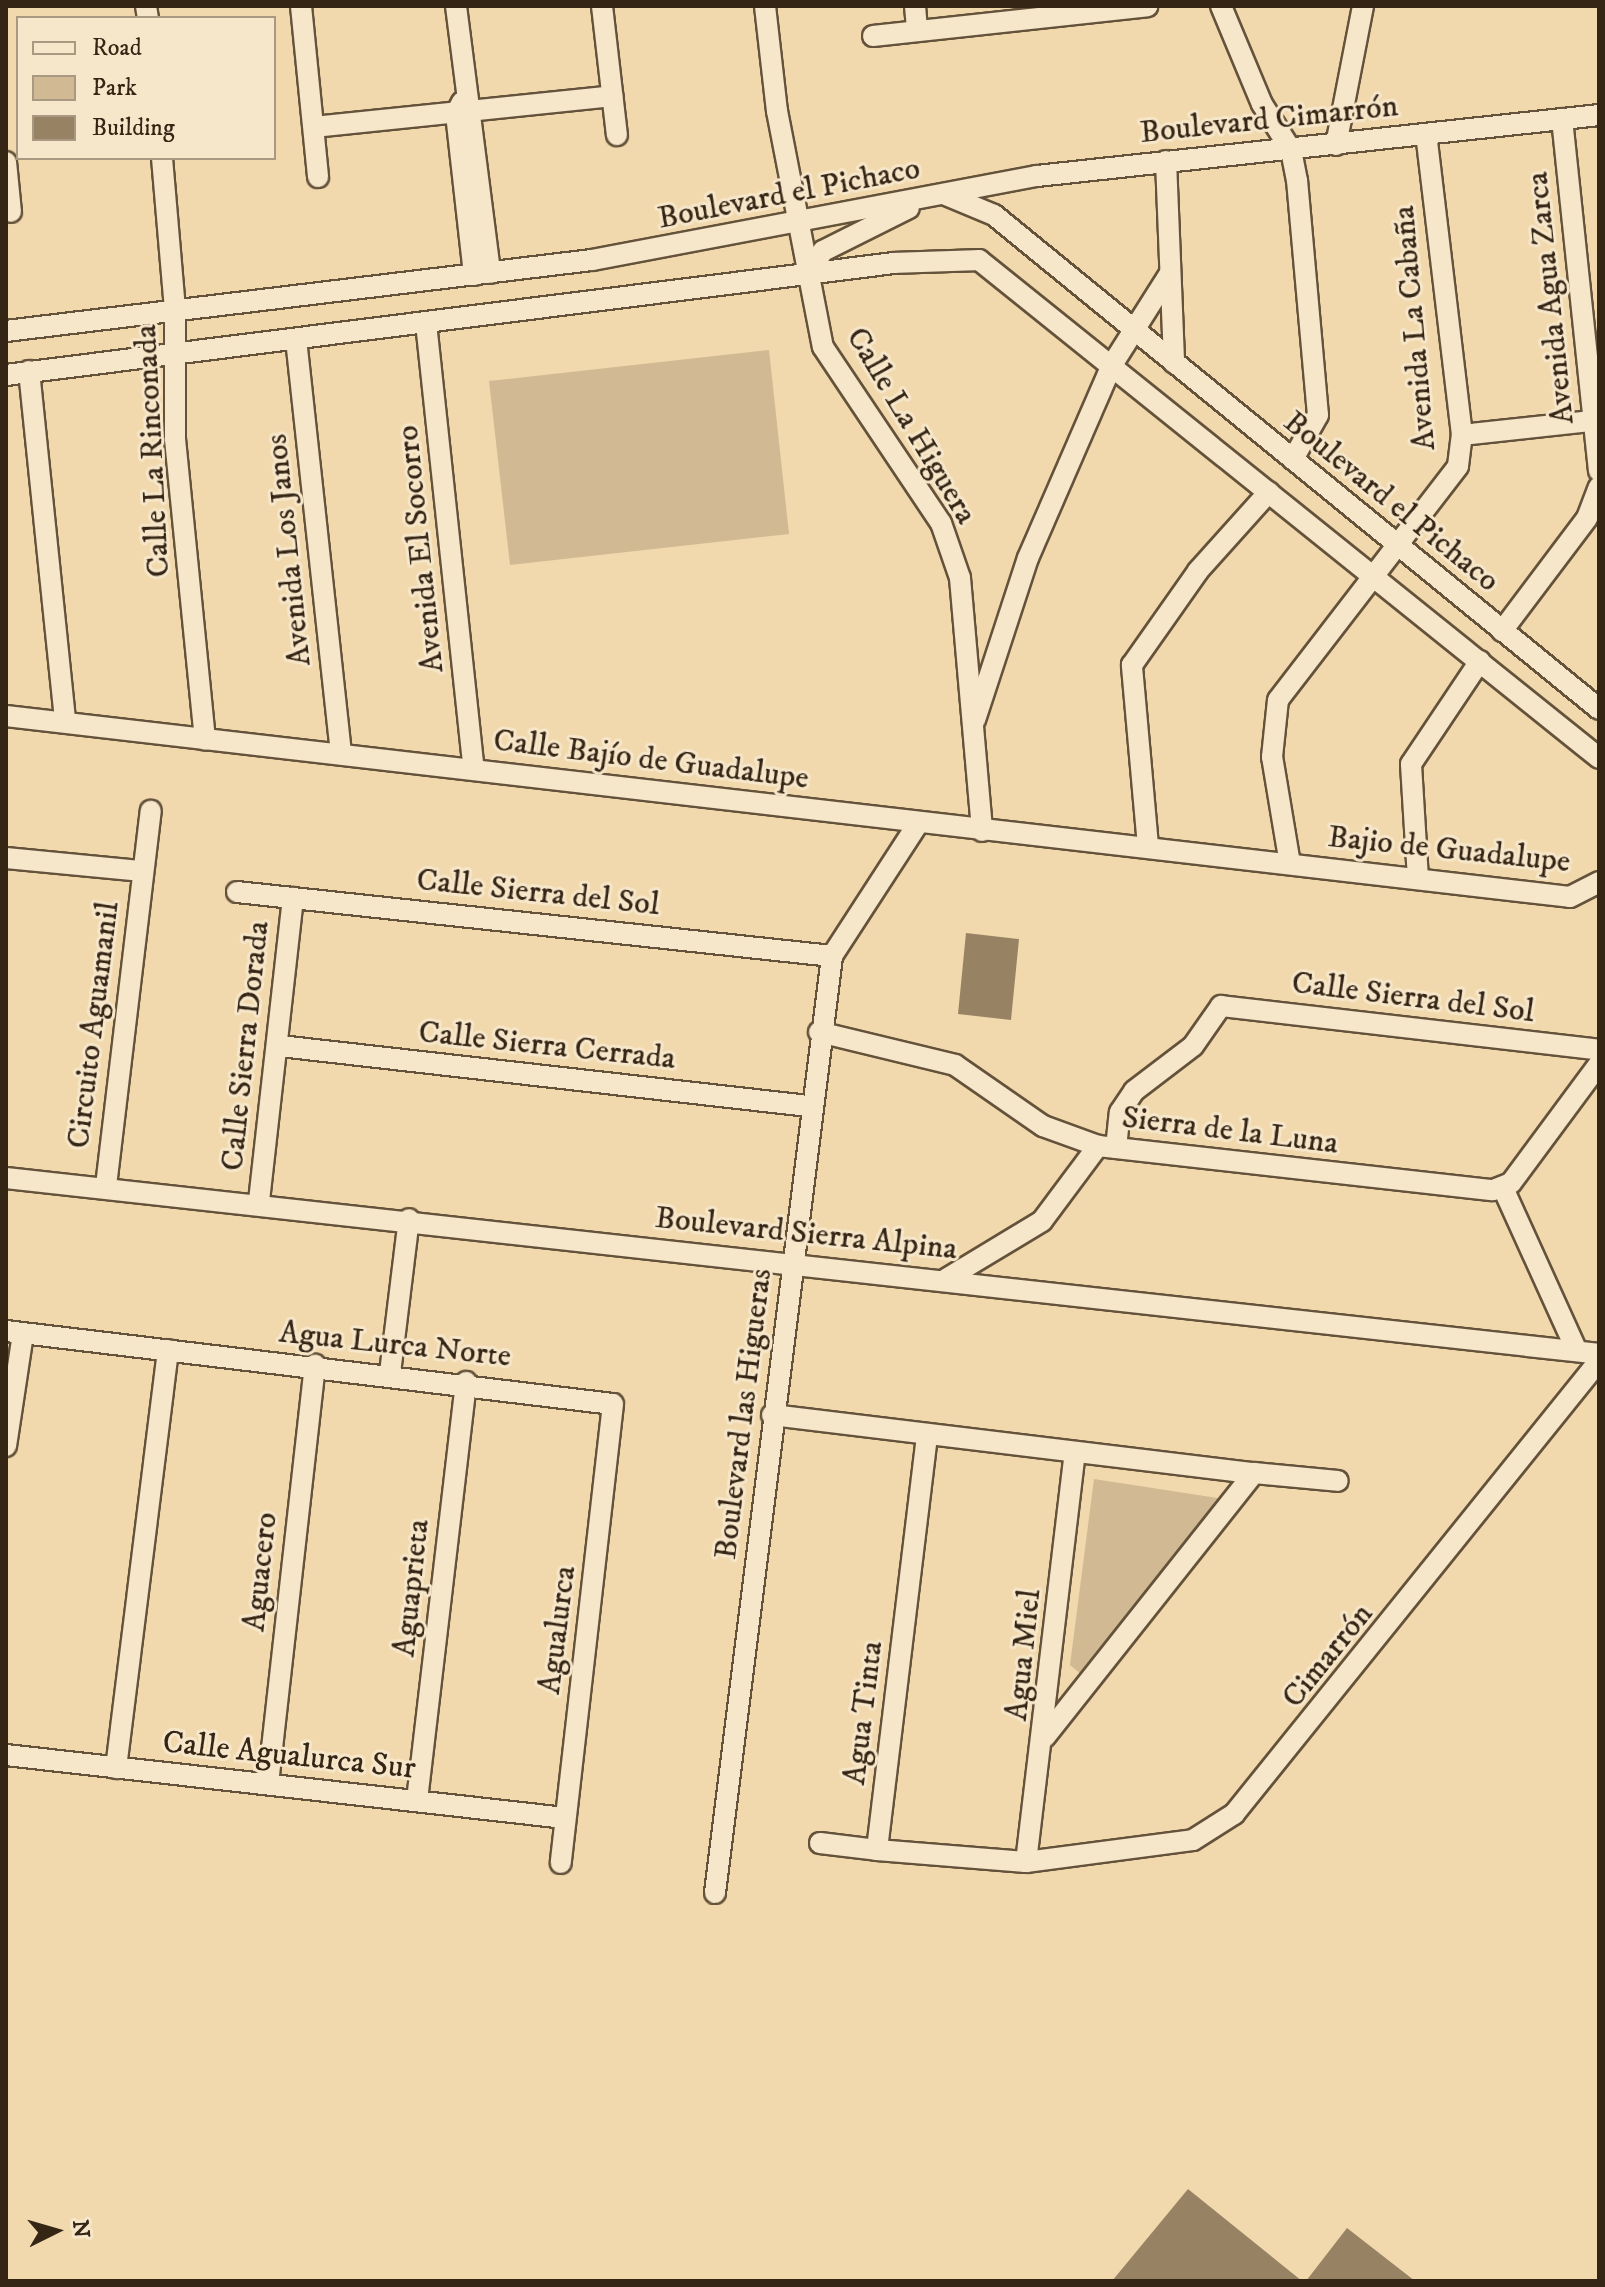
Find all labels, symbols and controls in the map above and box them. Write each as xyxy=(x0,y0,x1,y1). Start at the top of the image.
legend xyxy=(16,16,276,160)
text: Road xyxy=(92,33,142,63)
text: Park xyxy=(92,73,137,103)
street label: Boulevard Cimarrón xyxy=(1138,87,1400,153)
text: Building xyxy=(92,113,175,143)
street label: Boulevard el Pichaco xyxy=(655,150,923,238)
street label: Avenida Agua Zarca xyxy=(1519,170,1583,426)
street label: Avenida La Cabaña xyxy=(1385,204,1445,452)
street label: Calle La Higuera xyxy=(837,321,985,531)
street label: Calle La Rinconada xyxy=(127,324,179,578)
street label: Boulevard el Pichaco xyxy=(1275,403,1507,601)
street label: Avenida El Socorro xyxy=(389,423,453,675)
street label: Avenida Los Janos xyxy=(258,432,320,668)
street label: Calle Bajío de Guadalupe xyxy=(491,722,811,798)
street label: Bajio de Guadalupe xyxy=(1326,818,1572,882)
street label: Calle Sierra del Sol xyxy=(415,861,661,925)
street label: Circuito Aguamanil xyxy=(60,899,128,1151)
street label: Calle Sierra Dorada xyxy=(214,919,278,1173)
street label: Calle Sierra del Sol xyxy=(1289,964,1537,1032)
street label: Calle Sierra Cerrada xyxy=(417,1013,677,1079)
street label: Sierra de la Luna xyxy=(1120,1099,1340,1163)
street label: Boulevard Sierra Alpina xyxy=(653,1199,959,1269)
street label: Boulevard las Higueras xyxy=(707,1266,781,1562)
street label: Agua Lurca Norte xyxy=(277,1314,513,1376)
street label: Aguacero xyxy=(236,1511,286,1633)
street label: Aguaprieta xyxy=(386,1517,438,1659)
street label: Agualurca xyxy=(531,1564,585,1696)
street label: Agua Miel xyxy=(998,1587,1050,1723)
street label: Cimarrón xyxy=(1274,1596,1382,1716)
street label: Agua Tinta xyxy=(836,1639,892,1787)
street label: Calle Agualurca Sur xyxy=(161,1724,417,1788)
north arrow xyxy=(16,2191,96,2271)
text: N xyxy=(66,2219,95,2239)

